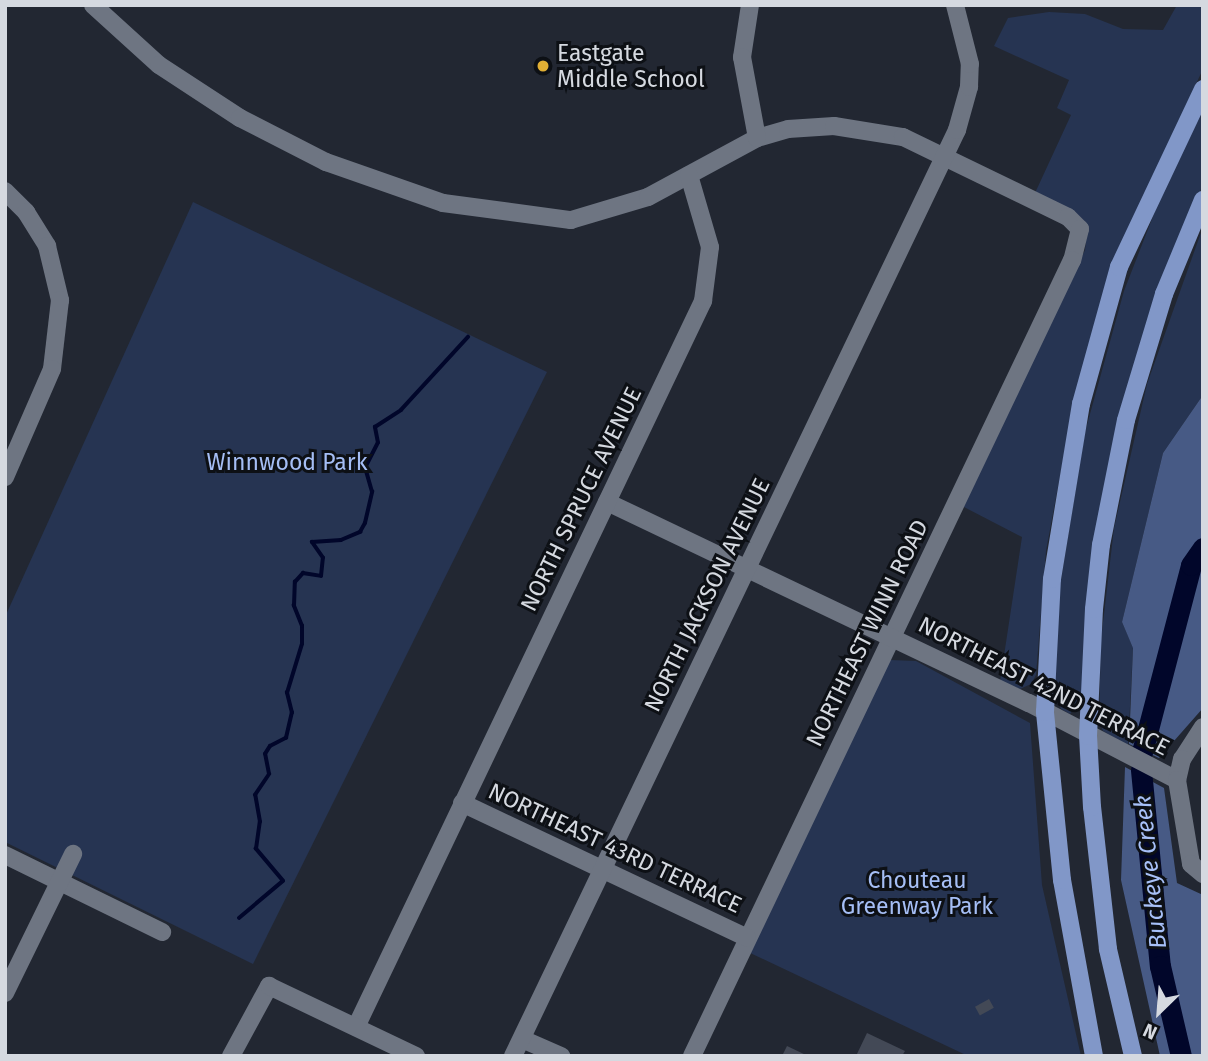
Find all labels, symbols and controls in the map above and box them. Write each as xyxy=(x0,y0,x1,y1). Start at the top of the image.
place label: Eastgate Middle School xyxy=(557,39,705,93)
marker: Eastgate Middle School xyxy=(535,58,551,74)
street label: NORTH SPRUCE AVENUE xyxy=(515,382,647,616)
park label: Winnwood Park xyxy=(207,448,367,476)
street label: NORTH JACKSON AVENUE xyxy=(638,474,776,716)
street label: NORTHEAST WINN ROAD xyxy=(800,515,934,751)
street label: NORTHEAST 42ND TERRACE xyxy=(914,611,1174,761)
street label: NORTHEAST 43RD TERRACE xyxy=(484,777,746,919)
water label: Buckeye Creek xyxy=(1129,794,1173,950)
park label: Chouteau Greenway Park xyxy=(841,866,993,920)
north arrow xyxy=(1124,977,1194,1047)
text: N xyxy=(1139,1018,1160,1045)

